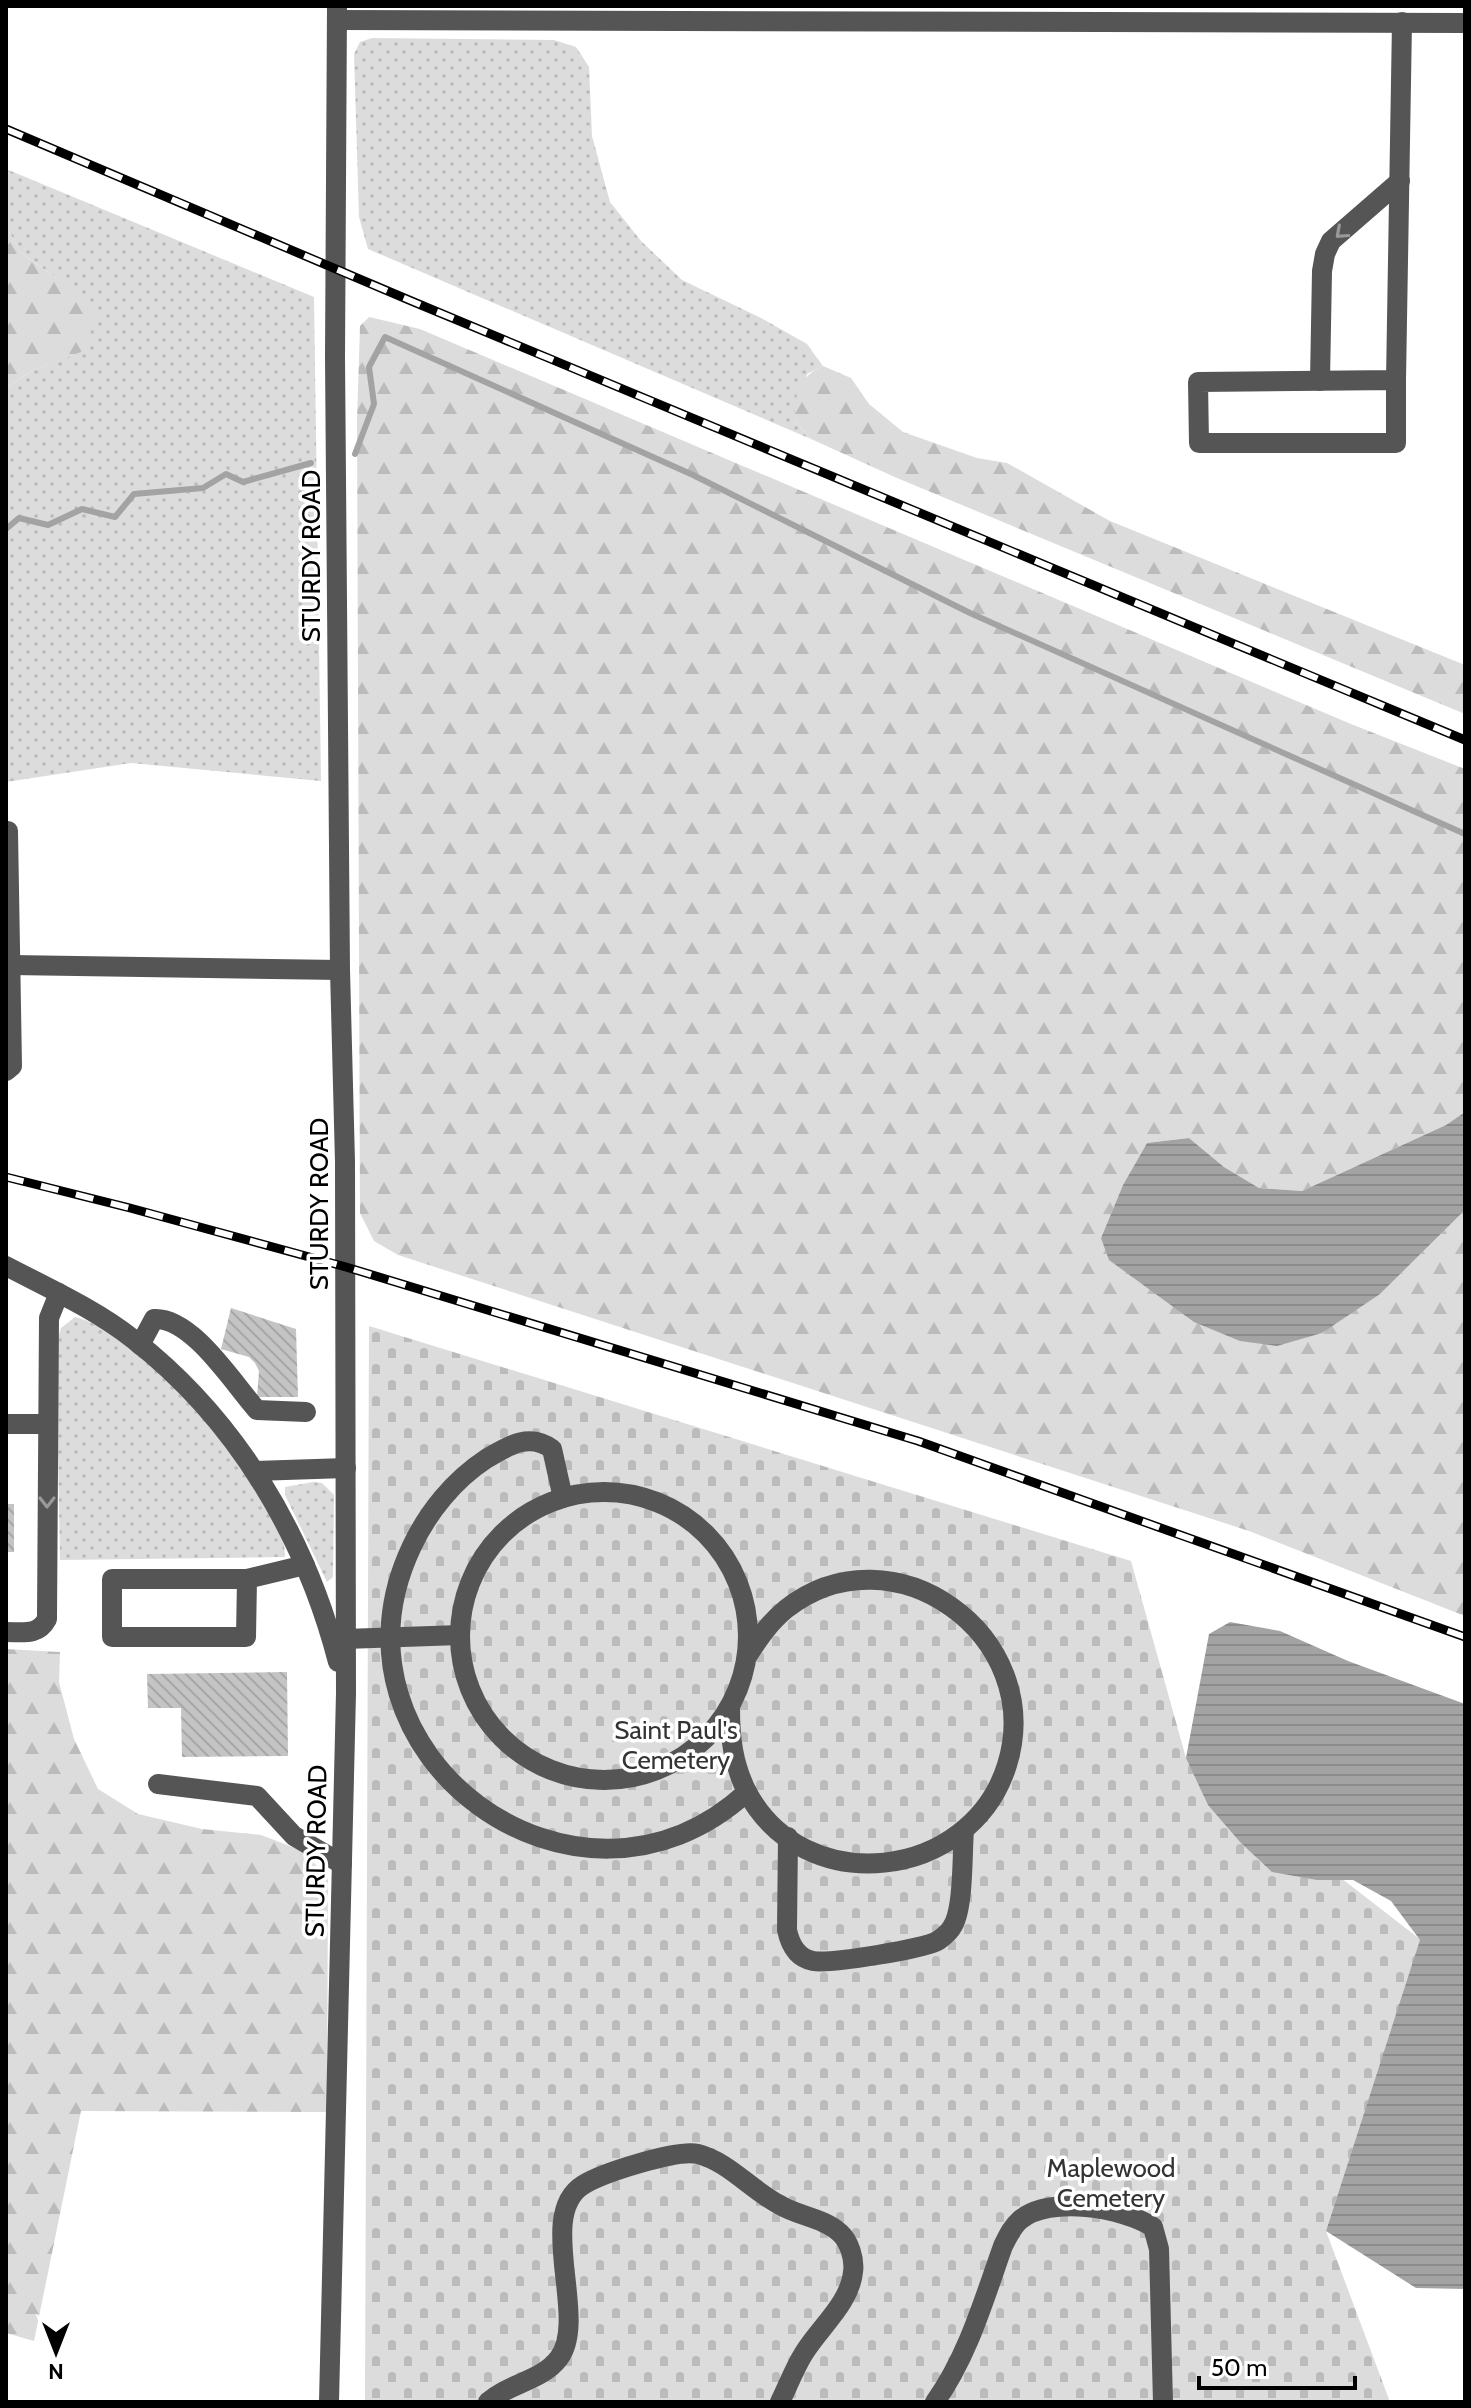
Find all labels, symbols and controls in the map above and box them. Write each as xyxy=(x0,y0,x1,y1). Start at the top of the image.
one-way arrow xyxy=(1336,224,1350,238)
street label: STURDY ROAD xyxy=(295,470,327,642)
street label: STURDY ROAD xyxy=(303,1118,335,1290)
one-way arrow xyxy=(38,1496,56,1509)
park label: Saint Paul's Cemetery xyxy=(614,1714,738,1776)
street label: STURDY ROAD xyxy=(298,1764,334,1938)
park label: Maplewood Cemetery xyxy=(1047,2152,1176,2214)
north arrow xyxy=(16,2312,96,2392)
scale bar xyxy=(1199,2340,1355,2390)
text: 50 m xyxy=(1211,2353,1267,2382)
text: N xyxy=(48,2358,64,2385)

